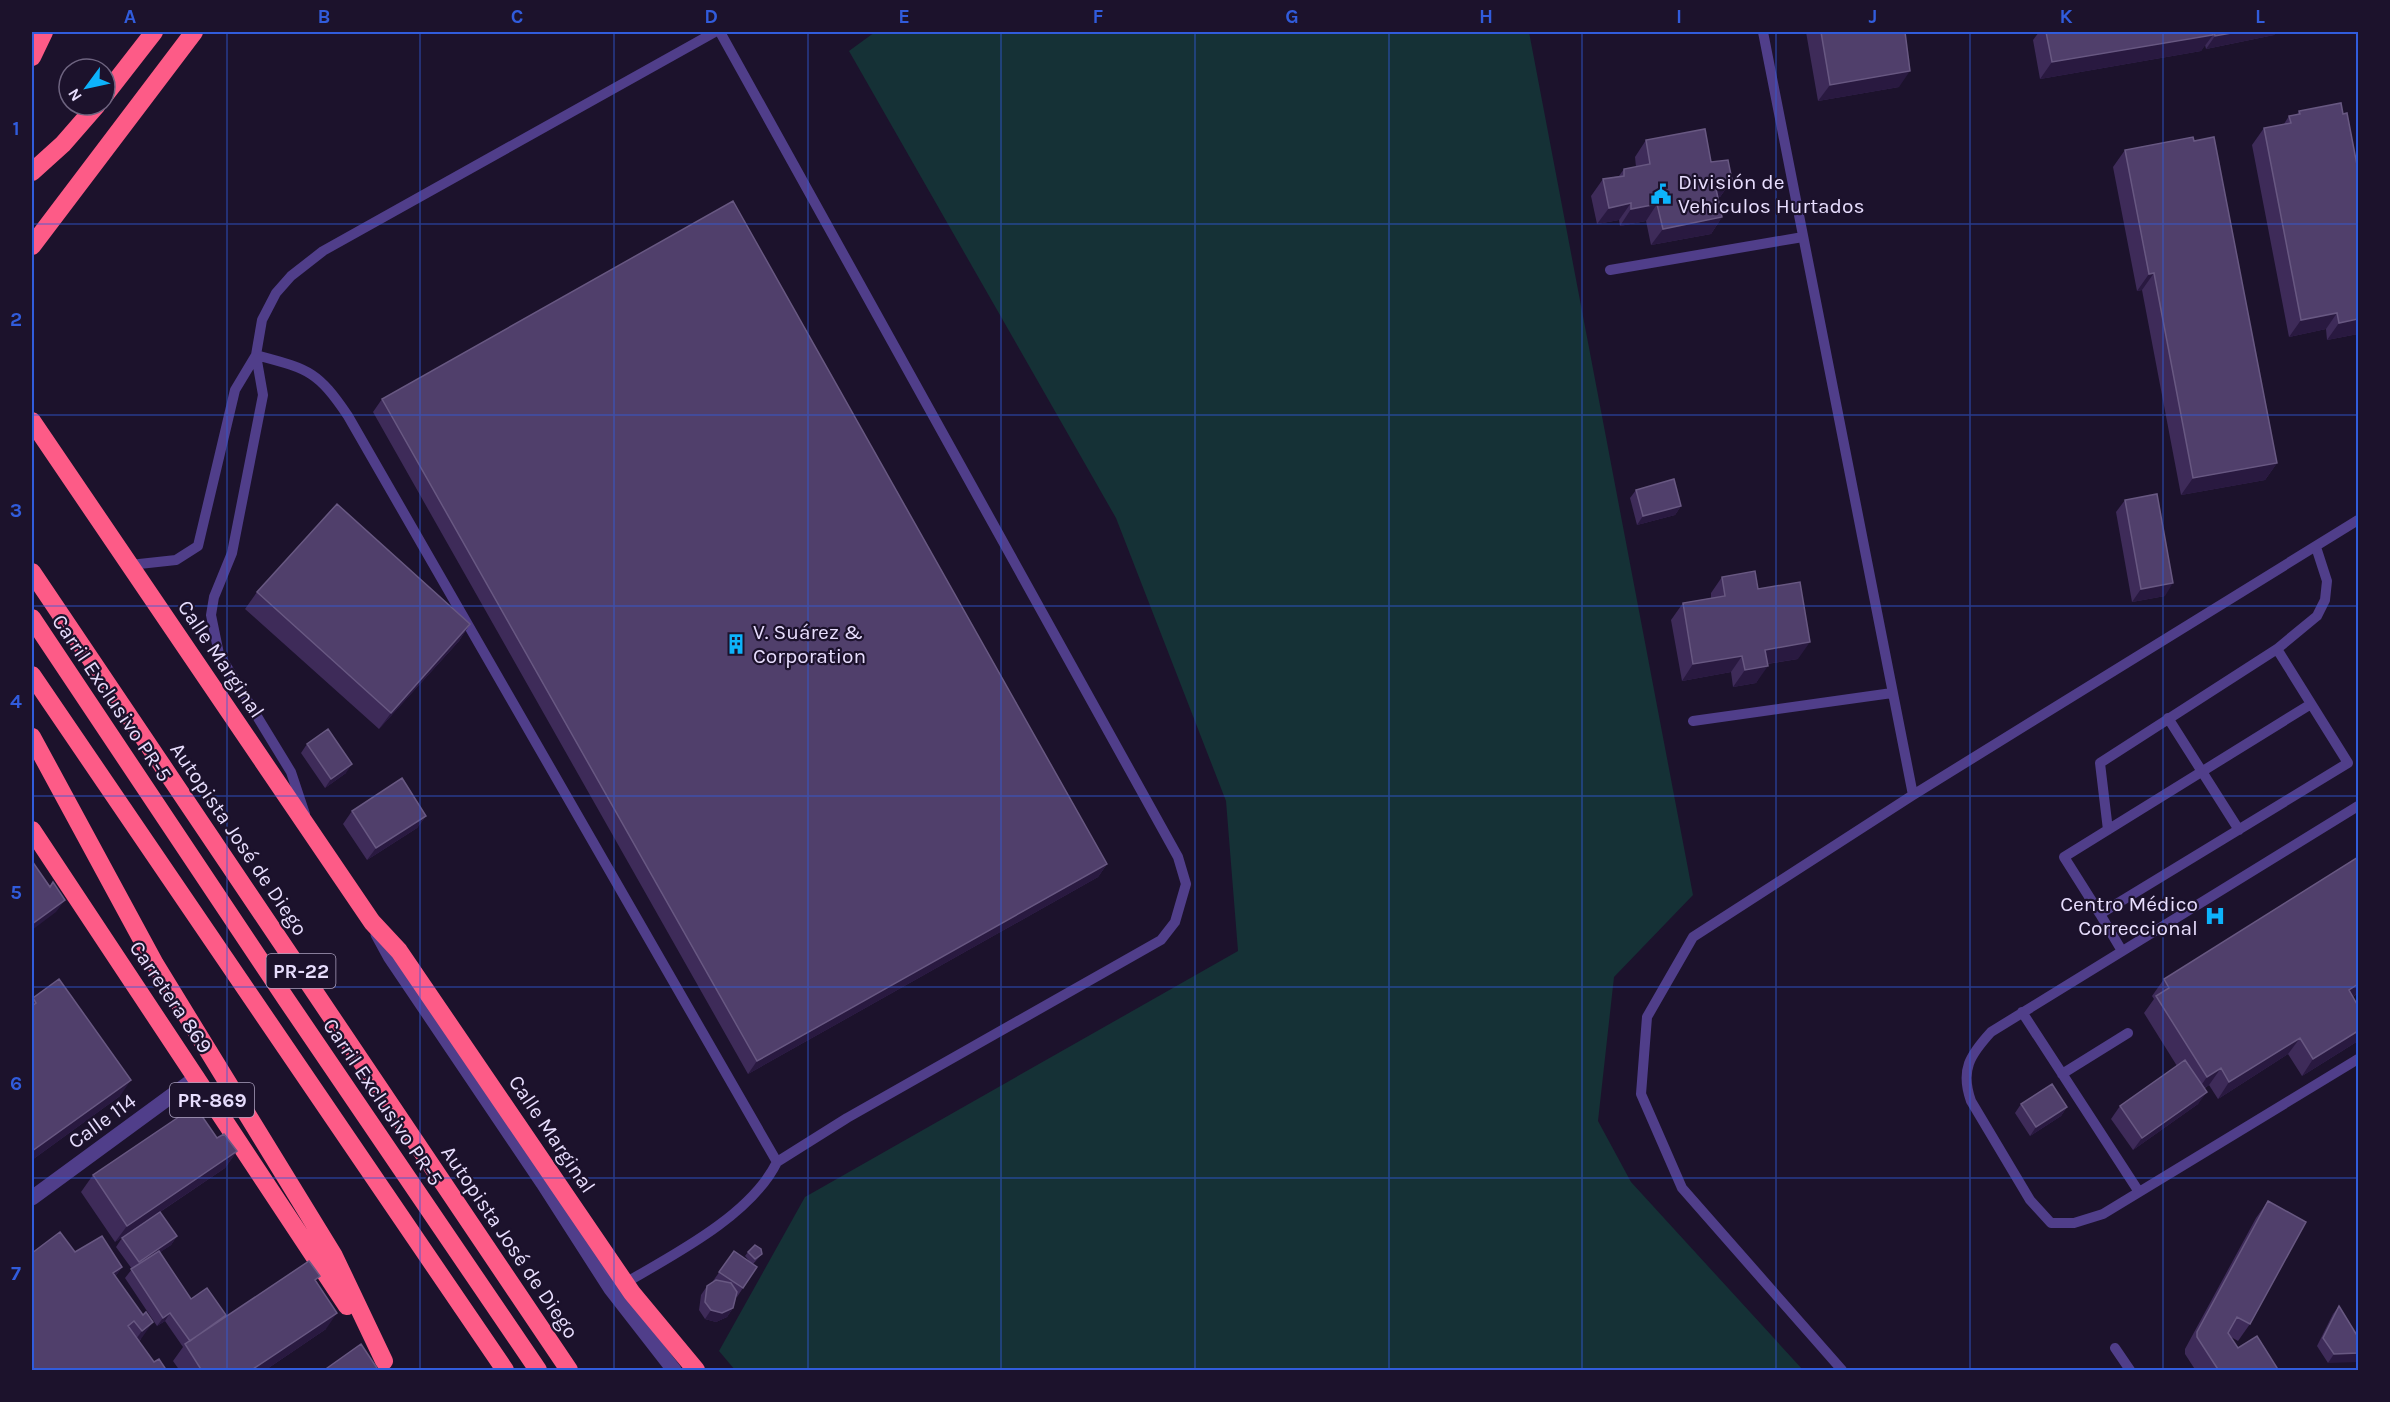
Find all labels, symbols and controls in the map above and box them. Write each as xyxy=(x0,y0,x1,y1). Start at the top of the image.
text: A xyxy=(124,5,137,28)
text: B xyxy=(318,5,330,28)
text: C xyxy=(511,5,523,28)
text: D xyxy=(704,5,718,28)
text: E xyxy=(898,5,910,28)
text: F xyxy=(1093,5,1104,28)
text: G xyxy=(1285,5,1299,28)
text: H xyxy=(1479,5,1493,28)
text: I xyxy=(1676,5,1682,28)
text: J xyxy=(1869,5,1877,28)
text: K xyxy=(2059,5,2073,28)
text: L xyxy=(2255,5,2265,28)
north arrow xyxy=(57,57,117,117)
text: N xyxy=(64,85,86,105)
text: 1 xyxy=(12,117,20,140)
place label: División de Vehiculos Hurtados xyxy=(1678,170,1865,218)
public building icon: División de Vehiculos Hurtados xyxy=(1649,182,1673,206)
text: 2 xyxy=(10,308,22,331)
text: 3 xyxy=(10,499,22,522)
street label: Calle Marginal xyxy=(173,596,269,722)
street label: Carril Exclusivo PR-5 xyxy=(47,610,177,786)
place label: V. Suárez & Corporation xyxy=(753,620,866,668)
building icon: V. Suárez & Corporation xyxy=(724,632,748,656)
text: 4 xyxy=(10,690,22,713)
street label: Autopista José de Diego xyxy=(165,738,313,940)
text: 5 xyxy=(10,881,22,904)
place label: Centro Médico Correccional xyxy=(2060,892,2198,940)
hospital icon: Centro Médico Correccional xyxy=(2203,904,2227,928)
street label: Carretera 869 xyxy=(125,936,217,1058)
road number: PR-22 xyxy=(266,954,336,988)
street label: Carril Exclusivo PR-5 xyxy=(318,1014,448,1190)
street label: Calle Marginal xyxy=(504,1071,600,1197)
text: 6 xyxy=(10,1072,22,1095)
road number: PR-869 xyxy=(170,1083,254,1117)
street label: Calle 114 xyxy=(64,1088,141,1154)
street label: Autopista José de Diego xyxy=(436,1141,584,1343)
text: 7 xyxy=(11,1262,21,1285)

